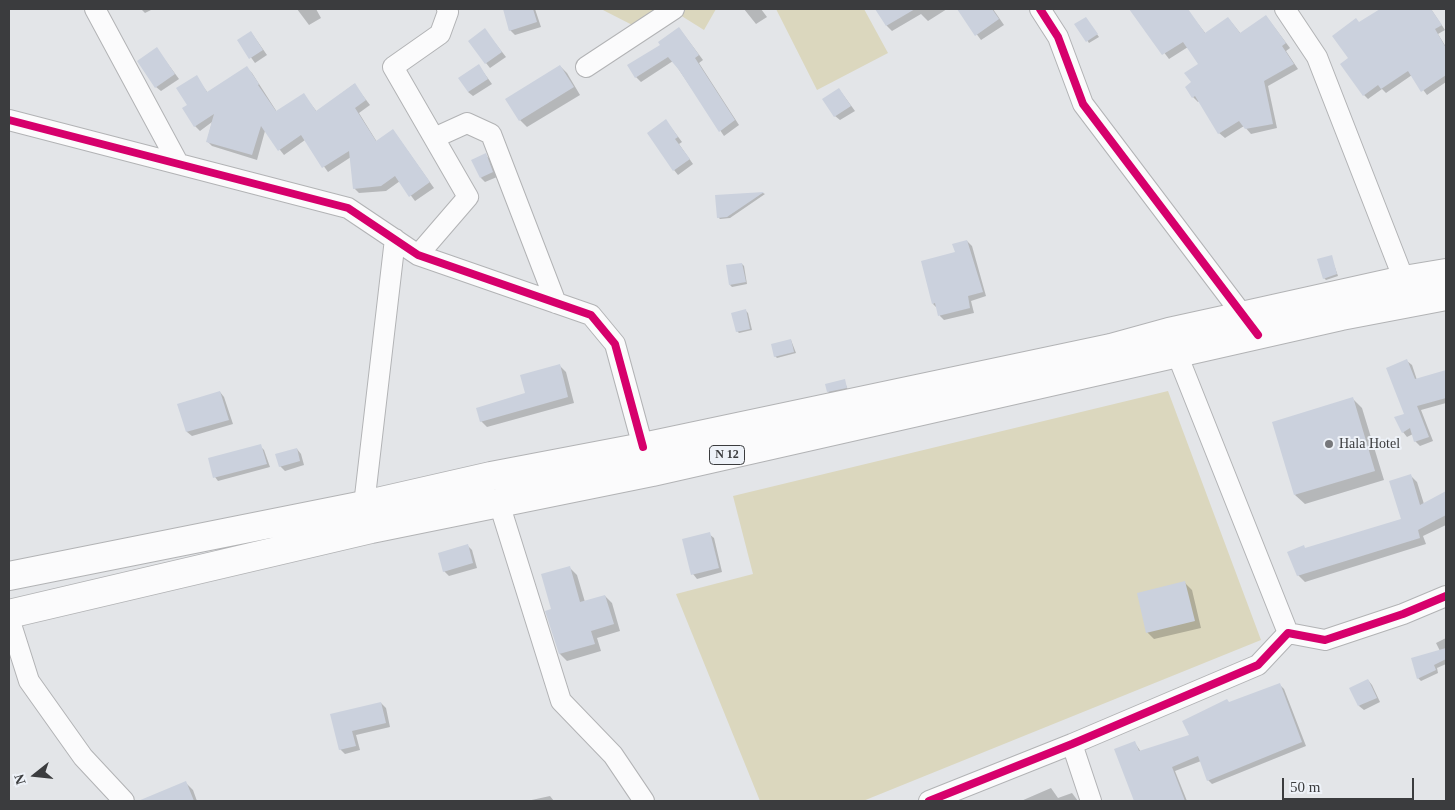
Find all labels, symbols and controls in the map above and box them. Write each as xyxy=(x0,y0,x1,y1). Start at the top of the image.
place label: Hala Hotel xyxy=(1339,436,1400,452)
marker: Hala Hotel xyxy=(1323,438,1335,450)
road number: N 12 xyxy=(710,446,744,464)
north arrow xyxy=(10,750,60,800)
scale bar xyxy=(1285,768,1418,800)
text: N xyxy=(11,772,29,786)
text: 50 m xyxy=(1290,779,1320,795)

